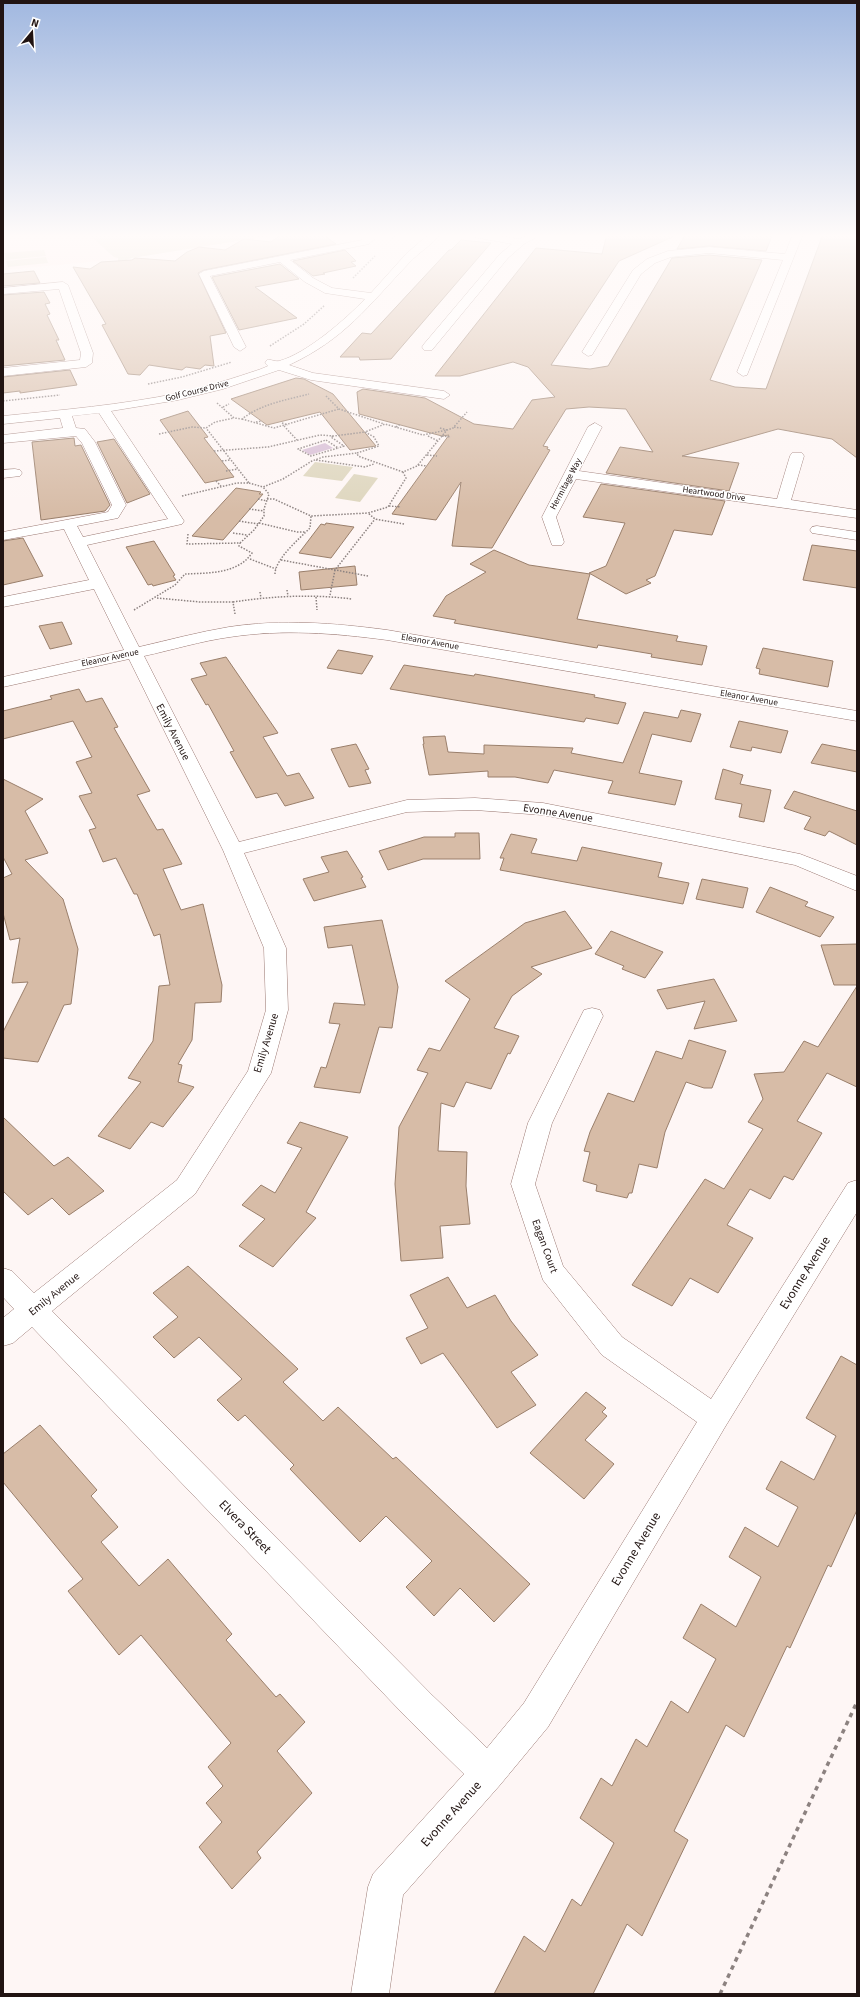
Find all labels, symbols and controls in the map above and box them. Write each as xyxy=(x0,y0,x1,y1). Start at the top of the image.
north arrow xyxy=(12,12,52,52)
text: N xyxy=(29,15,41,31)
street label: Golf Course Drive xyxy=(164,377,230,405)
street label: Hermitage Way xyxy=(547,455,585,512)
street label: Heartwood Drive xyxy=(682,483,747,505)
street label: Eleanor Avenue xyxy=(400,631,460,654)
street label: Eleanor Avenue xyxy=(80,645,140,670)
street label: Eleanor Avenue xyxy=(719,687,779,710)
street label: Emily Avenue xyxy=(152,701,194,763)
street label: Evonne Avenue xyxy=(522,800,594,826)
street label: Emily Avenue xyxy=(250,1011,282,1075)
street label: Eagan Court xyxy=(528,1217,562,1275)
street label: Evonne Avenue xyxy=(775,1233,835,1313)
street label: Emily Avenue xyxy=(25,1268,83,1319)
street label: Elvera Street xyxy=(215,1496,276,1558)
street label: Evonne Avenue xyxy=(607,1509,665,1589)
street label: Evonne Avenue xyxy=(416,1777,486,1851)

